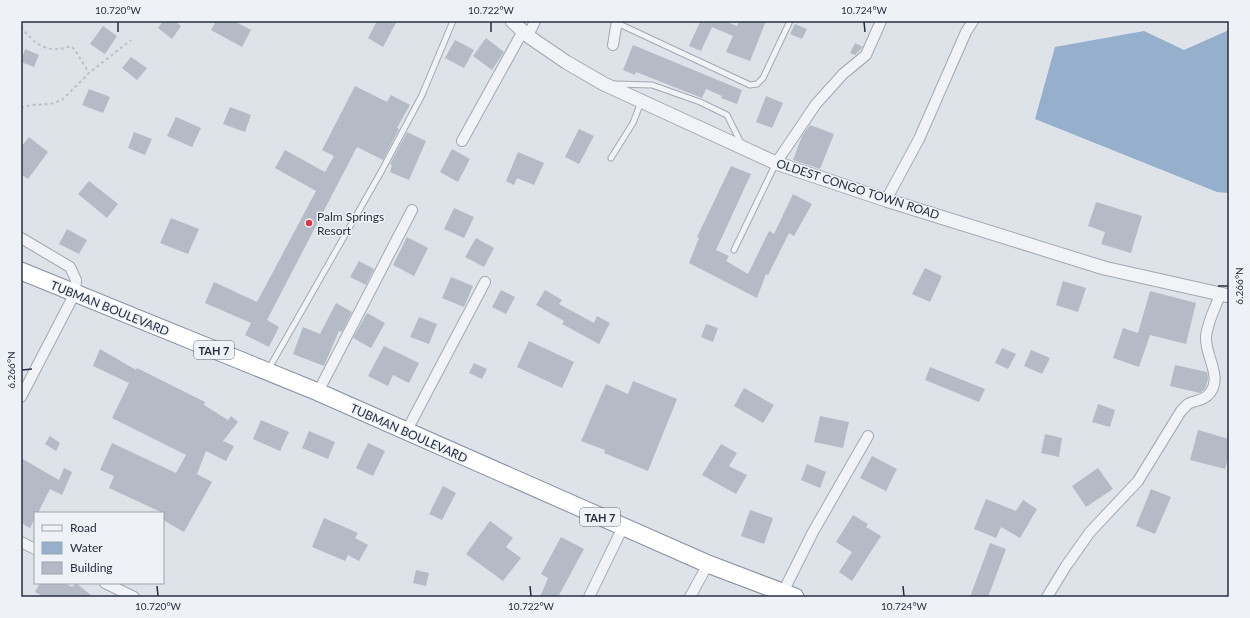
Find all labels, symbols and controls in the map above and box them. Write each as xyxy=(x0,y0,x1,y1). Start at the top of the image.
text: 10.720°W xyxy=(95,4,142,16)
text: 10.722°W xyxy=(468,4,515,16)
text: 10.724°W xyxy=(841,4,888,16)
street label: OLDEST CONGO TOWN ROAD xyxy=(774,155,942,223)
place label: Palm Springs Resort xyxy=(317,209,384,238)
marker: Palm Springs Resort xyxy=(304,218,314,228)
text: 6.266°N xyxy=(1233,267,1245,305)
street label: TUBMAN BOULEVARD xyxy=(48,277,172,339)
road number: TAH 7 xyxy=(194,341,234,359)
text: 6.266°N xyxy=(5,351,17,389)
street label: TUBMAN BOULEVARD xyxy=(348,400,470,466)
road number: TAH 7 xyxy=(580,508,620,526)
legend xyxy=(34,512,164,584)
text: Road xyxy=(70,520,97,535)
text: Water xyxy=(70,540,103,555)
text: Building xyxy=(70,560,113,575)
text: 10.720°W xyxy=(135,600,182,612)
text: 10.722°W xyxy=(508,600,555,612)
text: 10.724°W xyxy=(881,600,928,612)

